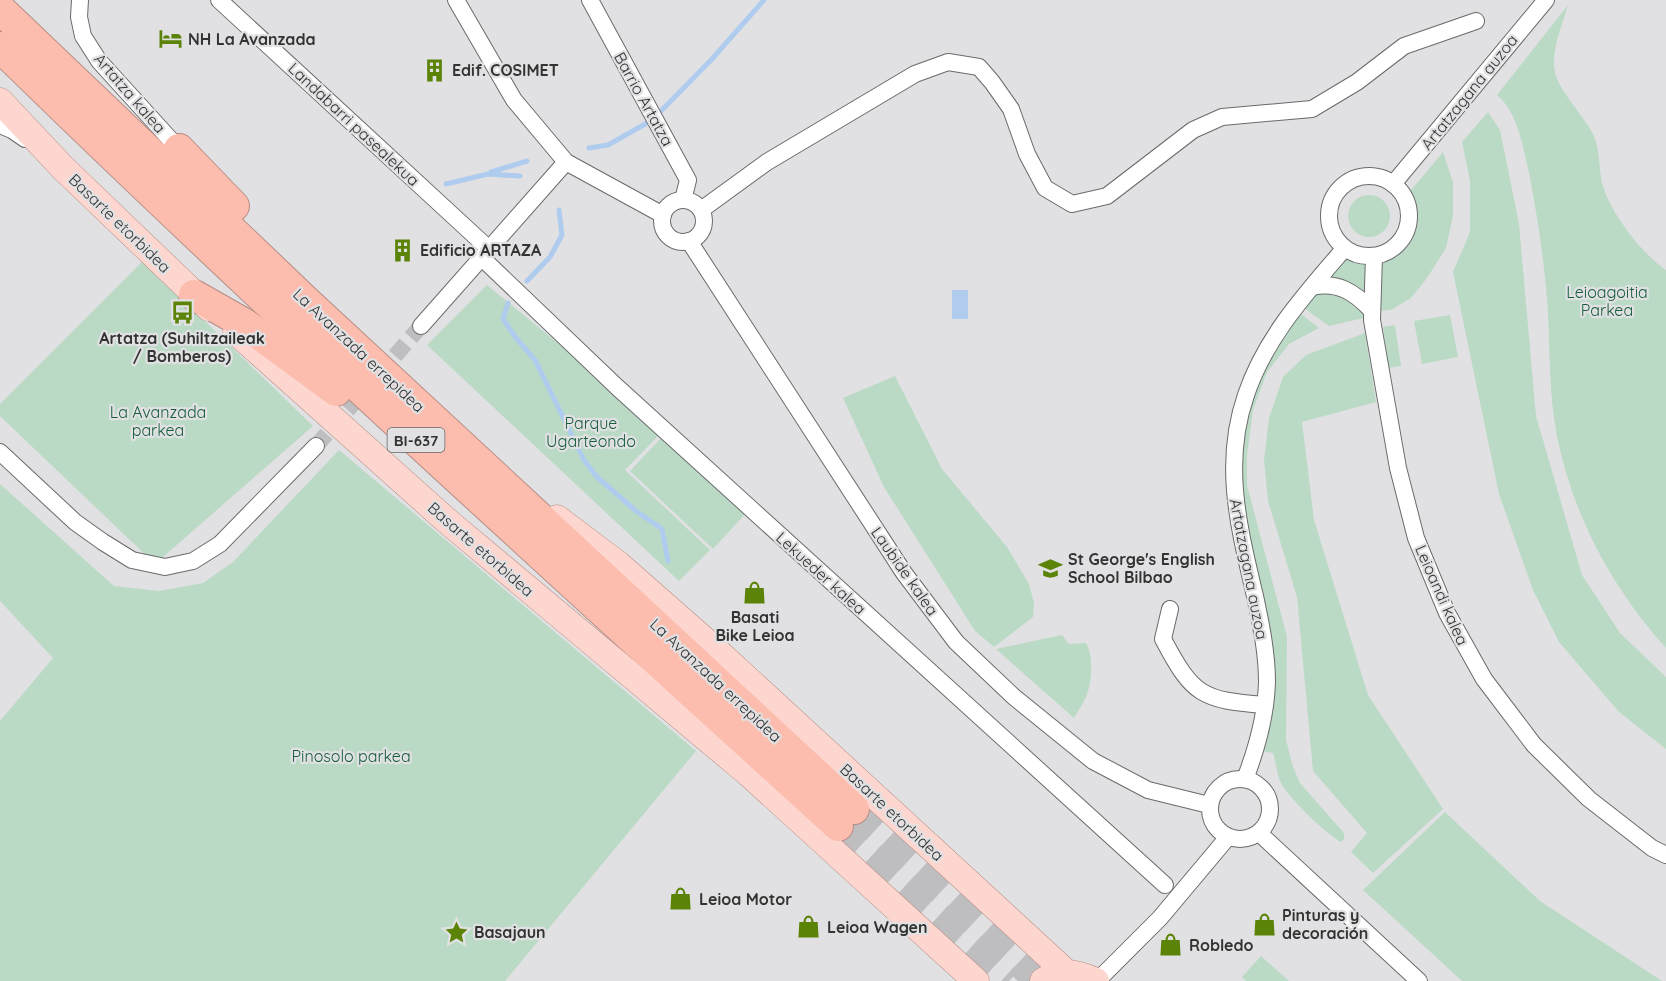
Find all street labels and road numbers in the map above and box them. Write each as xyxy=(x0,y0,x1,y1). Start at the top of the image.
street label: Artatzagana auzoa xyxy=(1416,30,1522,154)
street label: Artatza kalea xyxy=(90,49,170,137)
street label: Barrio Artatza xyxy=(610,49,678,149)
street label: Landabarri pasealekua xyxy=(284,58,424,190)
street label: Basarte etorbidea xyxy=(65,169,175,277)
street label: La Avanzada errepidea xyxy=(289,284,429,416)
road number: BI-637 xyxy=(388,428,444,452)
street label: Basarte etorbidea xyxy=(424,497,538,601)
street label: Artatzagana auzoa xyxy=(1226,497,1272,641)
street label: Laubide kalea xyxy=(867,523,943,619)
street label: Lekueder kalea xyxy=(772,527,870,619)
street label: Leioandi kalea xyxy=(1411,542,1473,648)
street label: La Avanzada errepidea xyxy=(646,614,786,746)
street label: Basarte etorbidea xyxy=(836,759,948,865)

